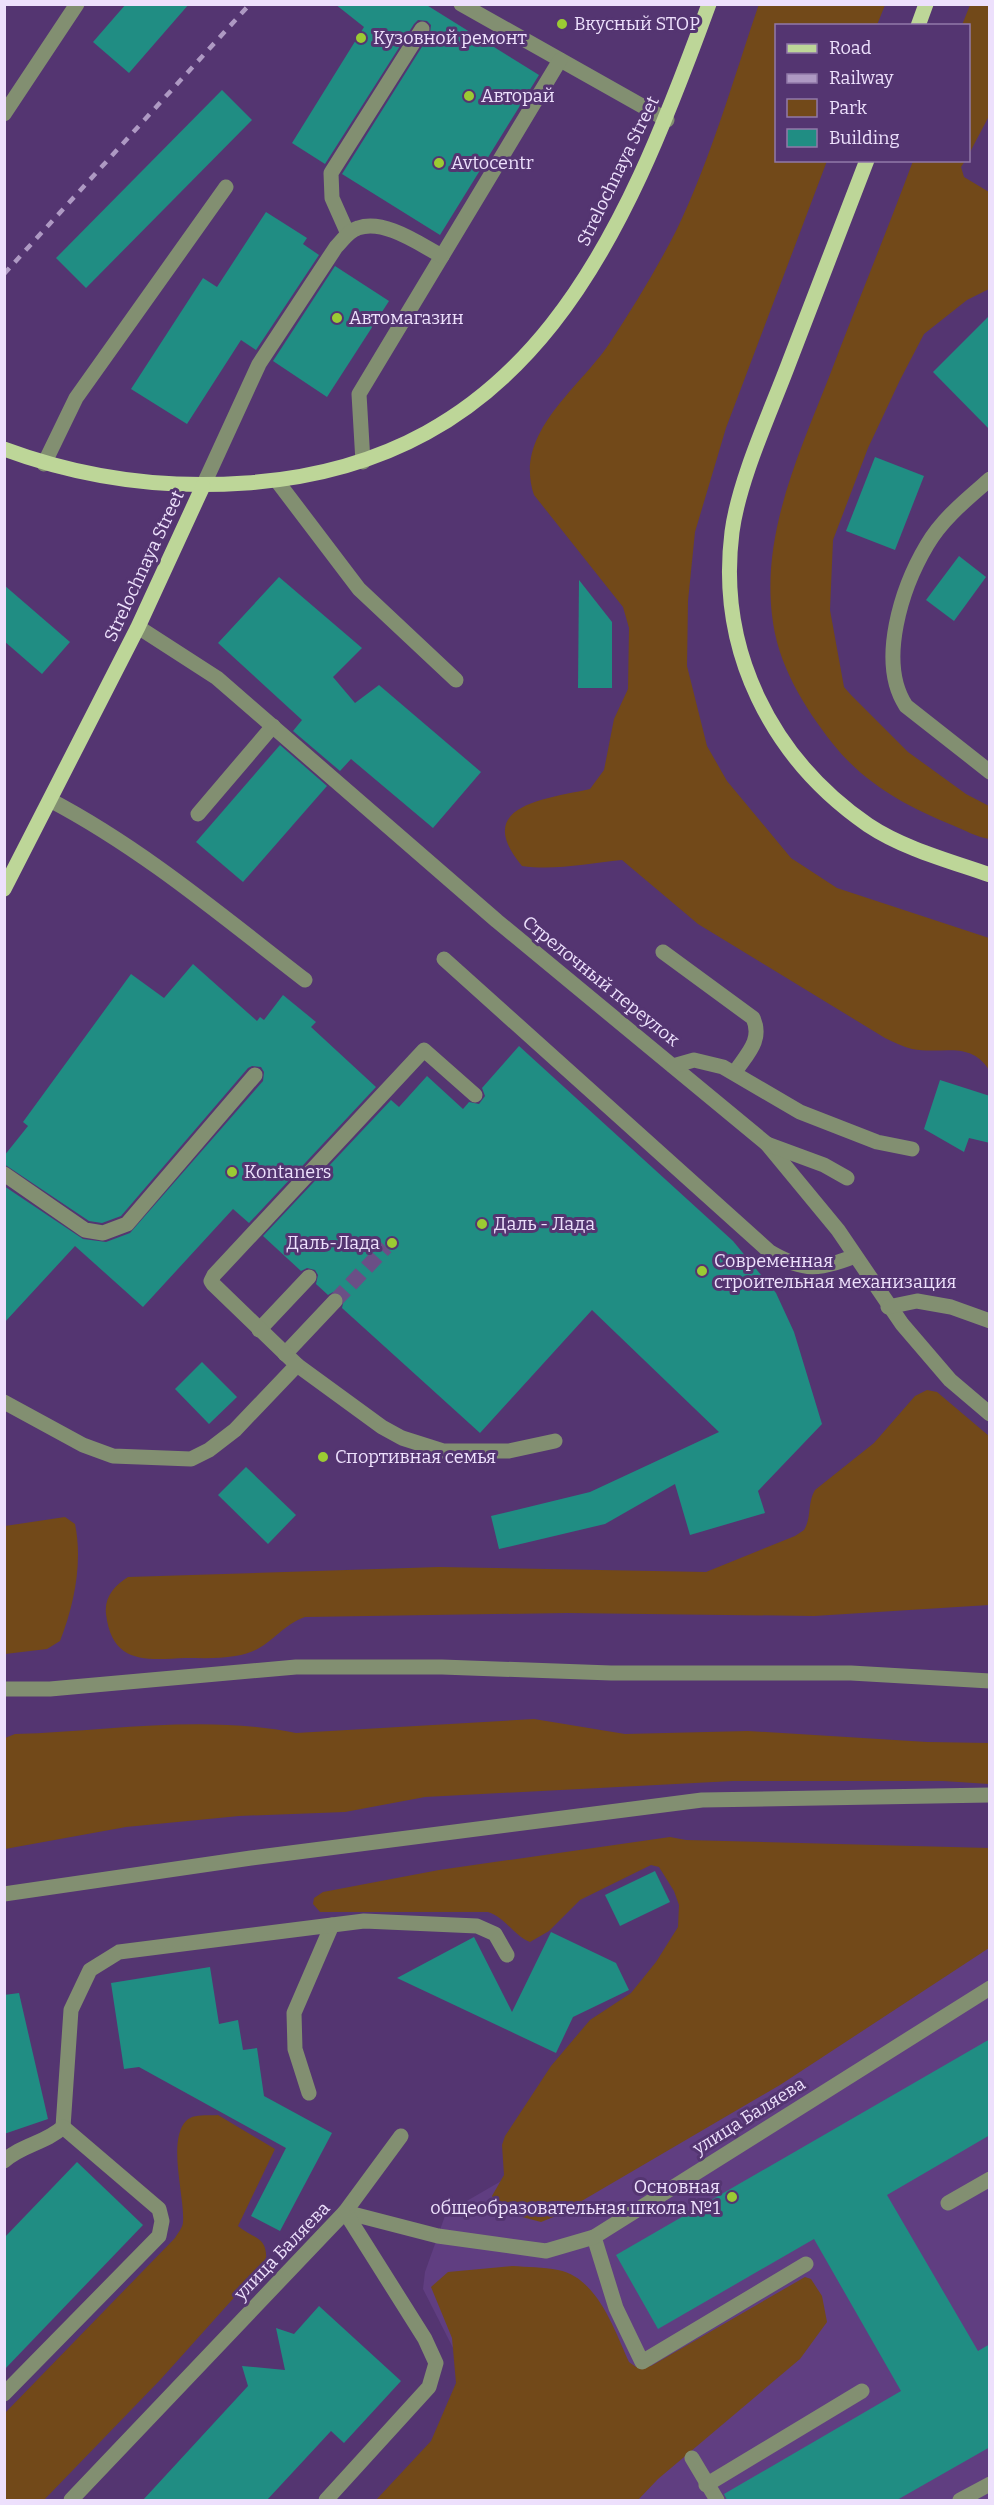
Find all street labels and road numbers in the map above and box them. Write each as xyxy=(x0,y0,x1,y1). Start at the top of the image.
street label: Strelochnaya Street xyxy=(572,92,664,250)
street label: Strelochnaya Street xyxy=(99,487,189,645)
street label: Стрелочный переулок xyxy=(518,911,684,1051)
street label: улица Баляева xyxy=(688,2073,809,2160)
street label: улица Баляева xyxy=(229,2197,335,2305)

